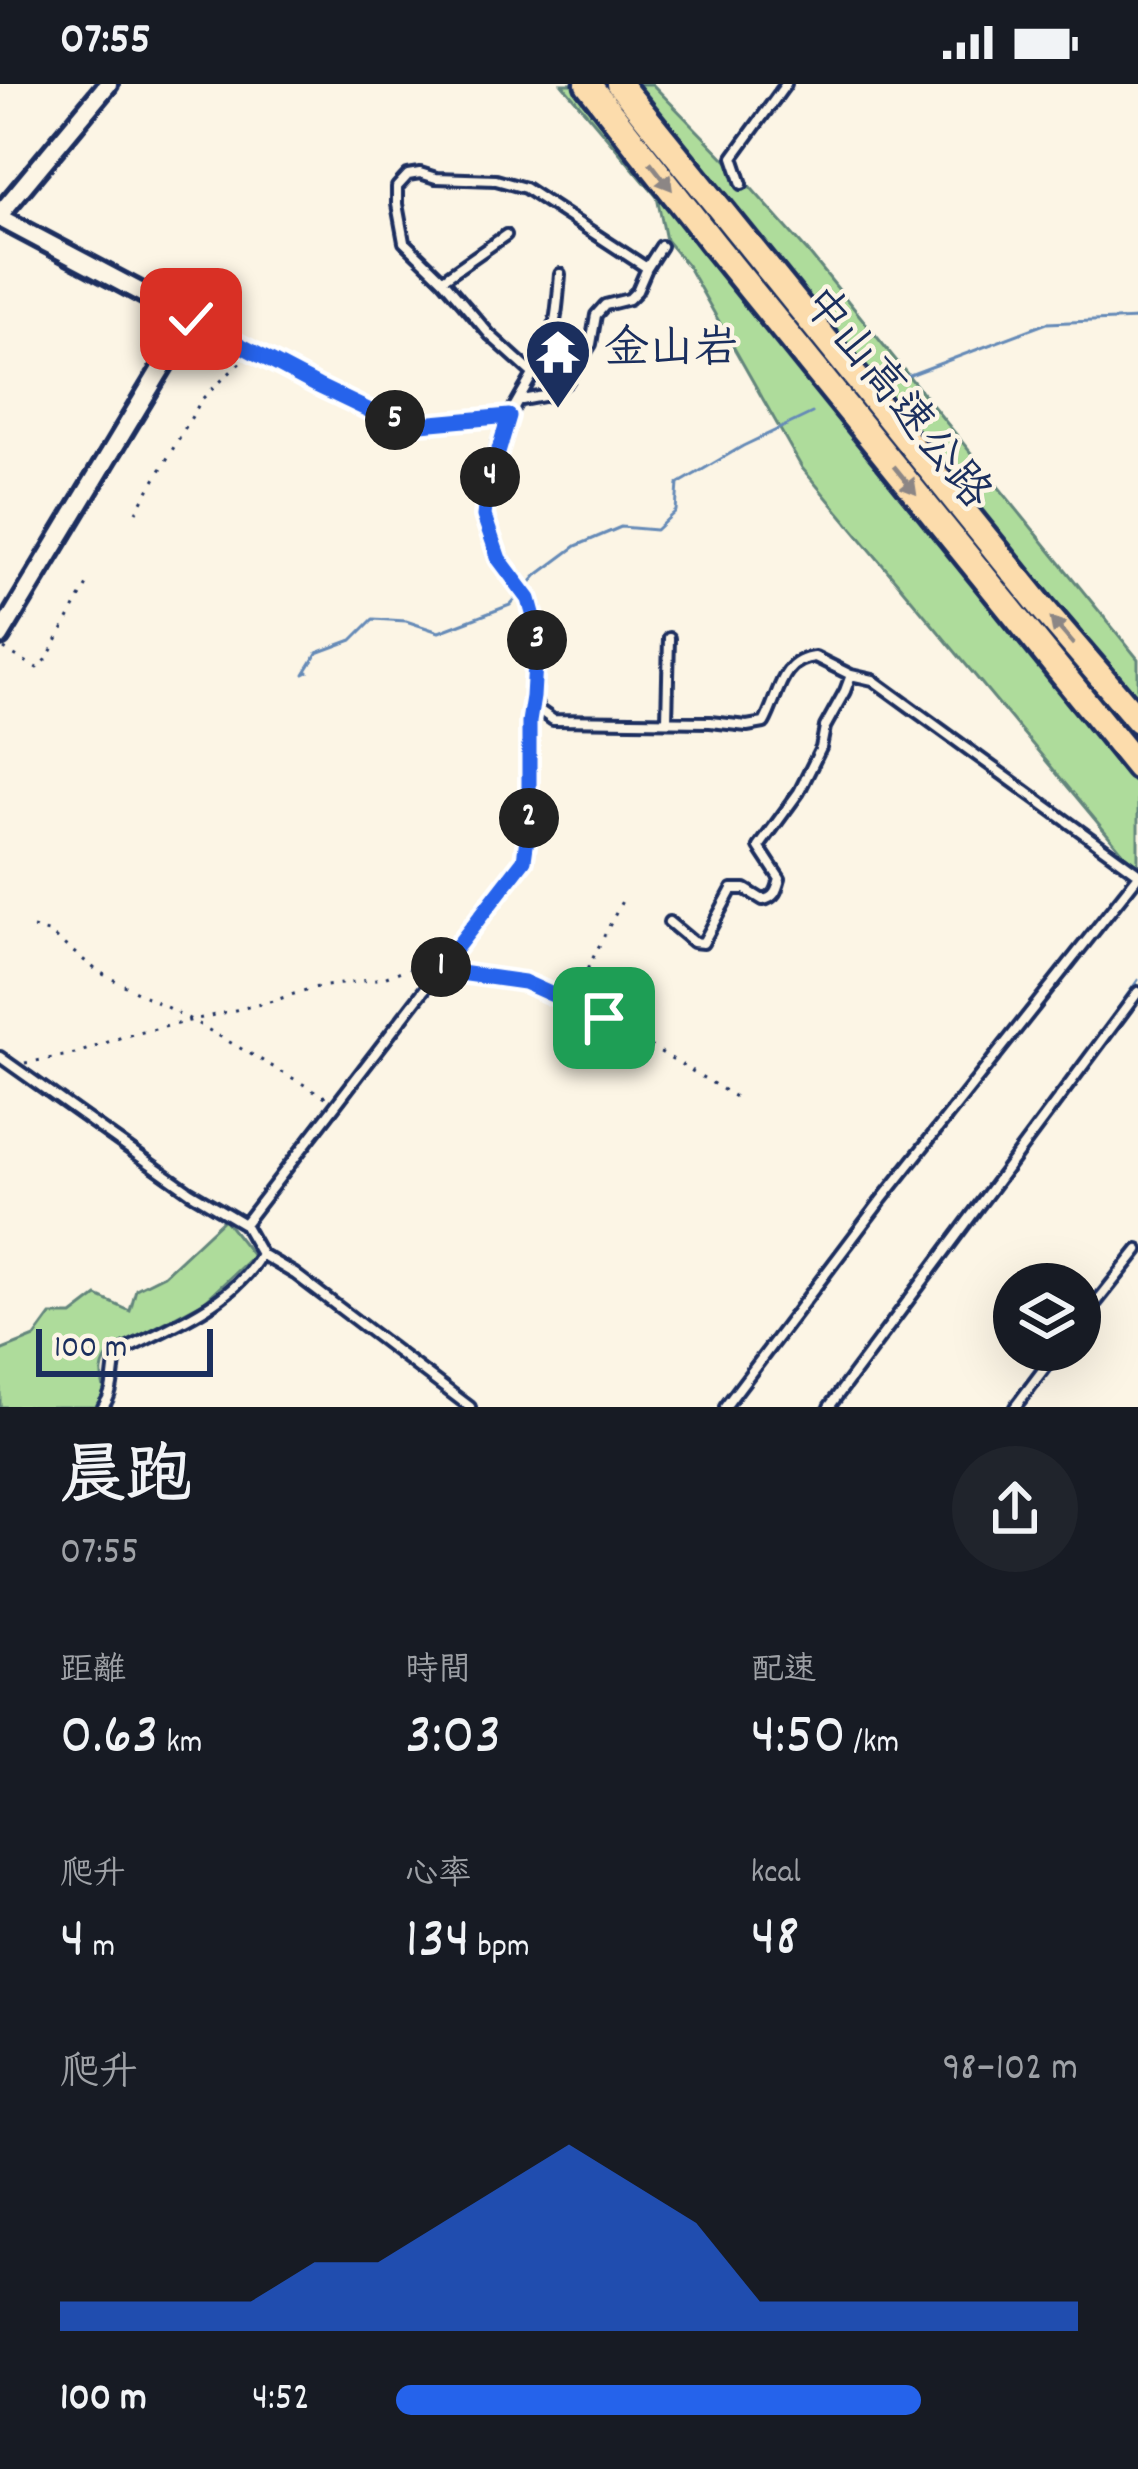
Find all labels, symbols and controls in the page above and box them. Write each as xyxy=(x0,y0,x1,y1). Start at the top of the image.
text: 07:55 xyxy=(60,10,151,74)
one-way arrow xyxy=(648,161,672,192)
pin xyxy=(140,268,242,370)
street label: 中山高速公路 xyxy=(784,275,1004,525)
icon: check xyxy=(158,286,224,352)
temple icon: 金山岩 xyxy=(523,317,593,411)
place label: 金山岩 xyxy=(604,320,739,384)
pin: 5 xyxy=(365,390,425,450)
text: 5 xyxy=(387,396,403,443)
pin: 4 xyxy=(460,447,520,507)
text: 4 xyxy=(483,453,497,500)
one-way arrow xyxy=(892,464,917,495)
pin: 3 xyxy=(507,610,567,670)
text: 3 xyxy=(530,616,544,663)
one-way arrow xyxy=(1049,616,1076,646)
pin: 2 xyxy=(499,788,559,848)
text: 2 xyxy=(522,794,536,841)
pin: 1 xyxy=(411,937,471,997)
text: 1 xyxy=(437,943,445,990)
pin xyxy=(553,967,655,1069)
icon: arrive xyxy=(571,985,637,1051)
map controls xyxy=(993,1263,1101,1371)
button: layers xyxy=(993,1263,1101,1371)
scale bar xyxy=(36,1323,213,1376)
text: 100 m xyxy=(54,1326,127,1373)
text: 晨跑 xyxy=(60,1435,192,1529)
button: share xyxy=(952,1446,1078,1572)
text: 07:55 xyxy=(60,1527,139,1582)
text: 距離 xyxy=(60,1649,126,1696)
text: 時間 xyxy=(405,1649,471,1696)
text: 配速 xyxy=(751,1649,817,1696)
text: 0.63 xyxy=(60,1696,159,1782)
text: 3:03 xyxy=(405,1696,501,1782)
text: 4:50 xyxy=(751,1696,846,1782)
text: km xyxy=(159,1721,202,1768)
text: /km xyxy=(846,1721,899,1768)
text: kcal xyxy=(751,1851,801,1898)
text: 爬升 xyxy=(60,1853,126,1900)
text: 心率 xyxy=(405,1853,471,1900)
text: 48 xyxy=(751,1898,800,1984)
text: 4 xyxy=(60,1900,85,1986)
text: 134 xyxy=(405,1900,470,1986)
text: m xyxy=(85,1925,115,1972)
text: bpm xyxy=(470,1925,530,1972)
text: 98–102 m xyxy=(943,2043,1078,2098)
text: 爬升 xyxy=(60,2048,138,2103)
text: 100 m xyxy=(60,2373,147,2428)
text: 4:52 xyxy=(252,2373,310,2428)

